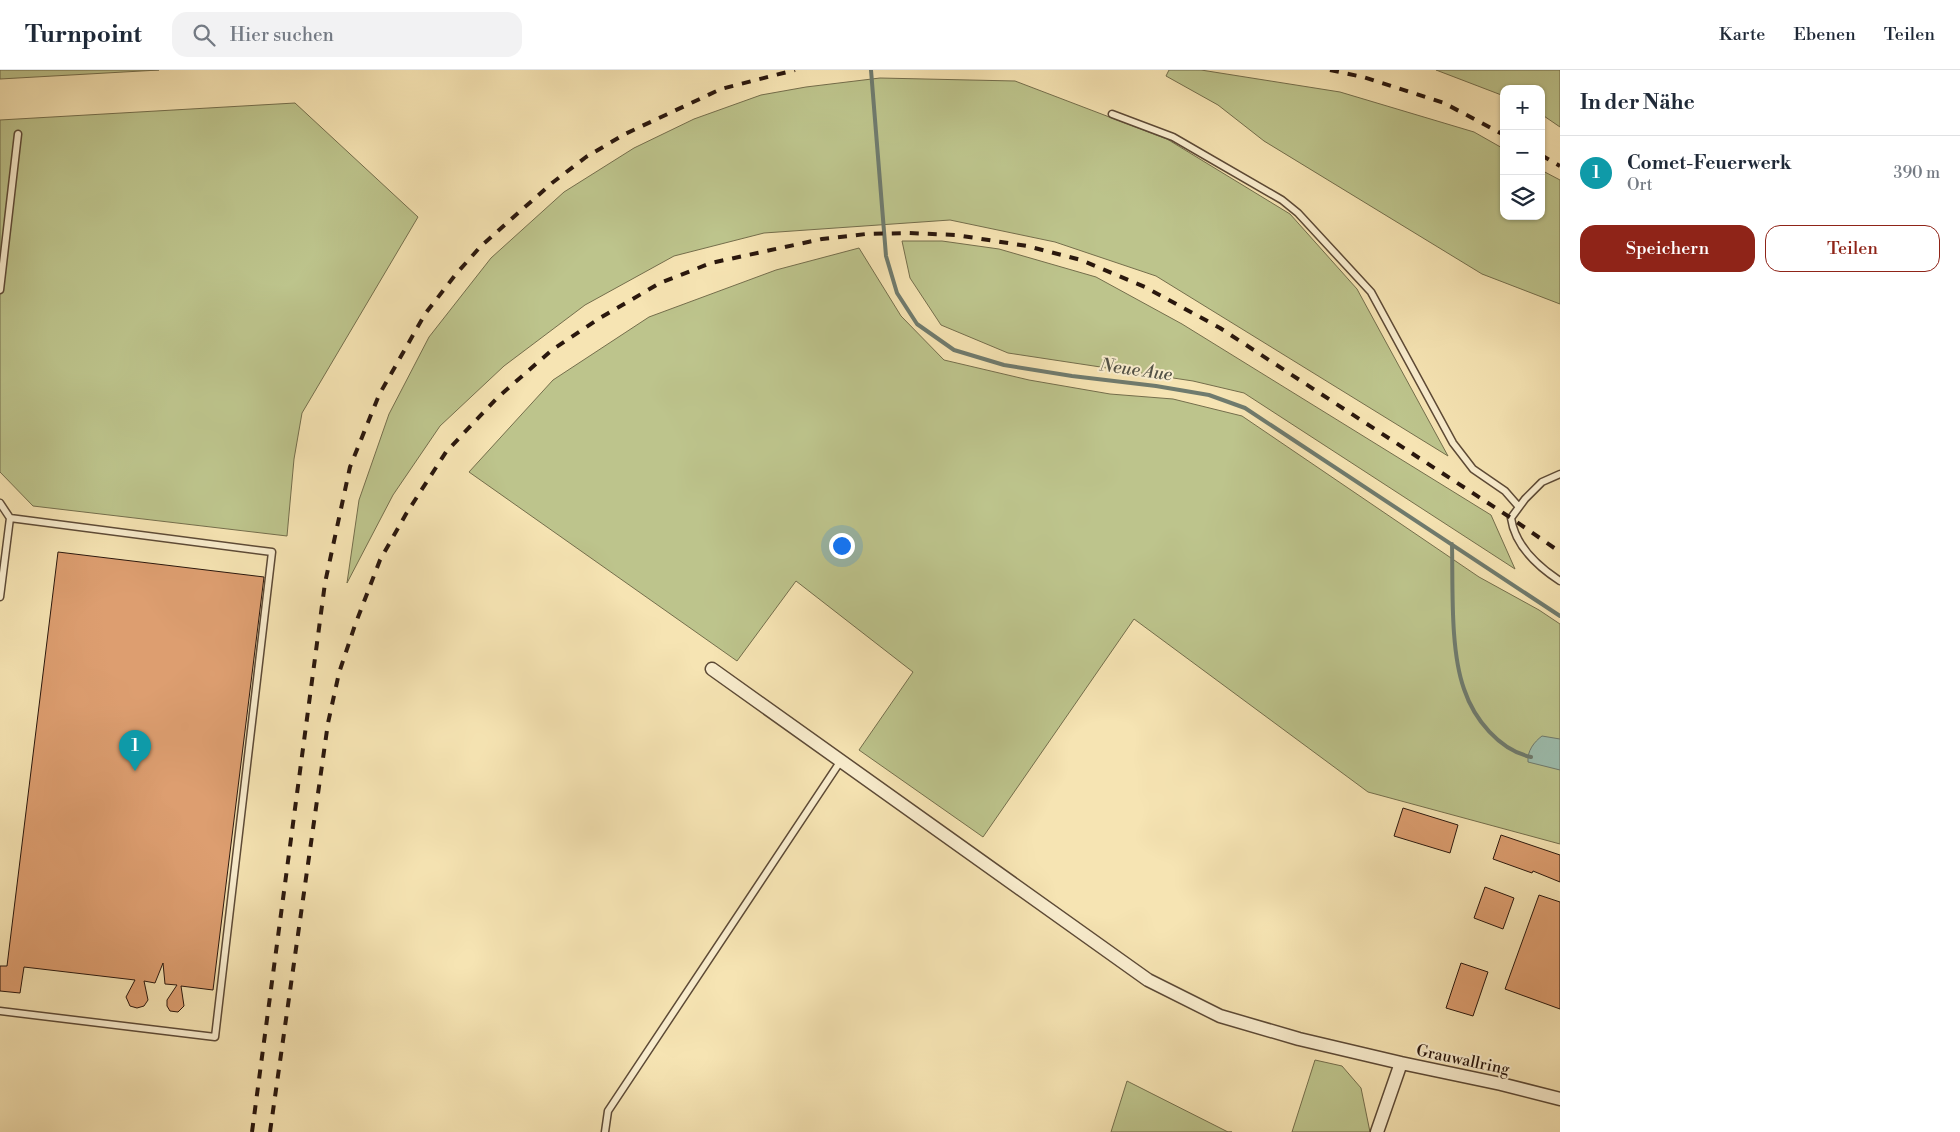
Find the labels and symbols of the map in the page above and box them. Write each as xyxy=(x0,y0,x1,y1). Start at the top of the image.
water label: Neue Aue xyxy=(1097,353,1174,387)
your location xyxy=(829,533,855,559)
pin: 1 xyxy=(119,730,151,771)
street label: Grauwallring xyxy=(1415,1040,1512,1080)

